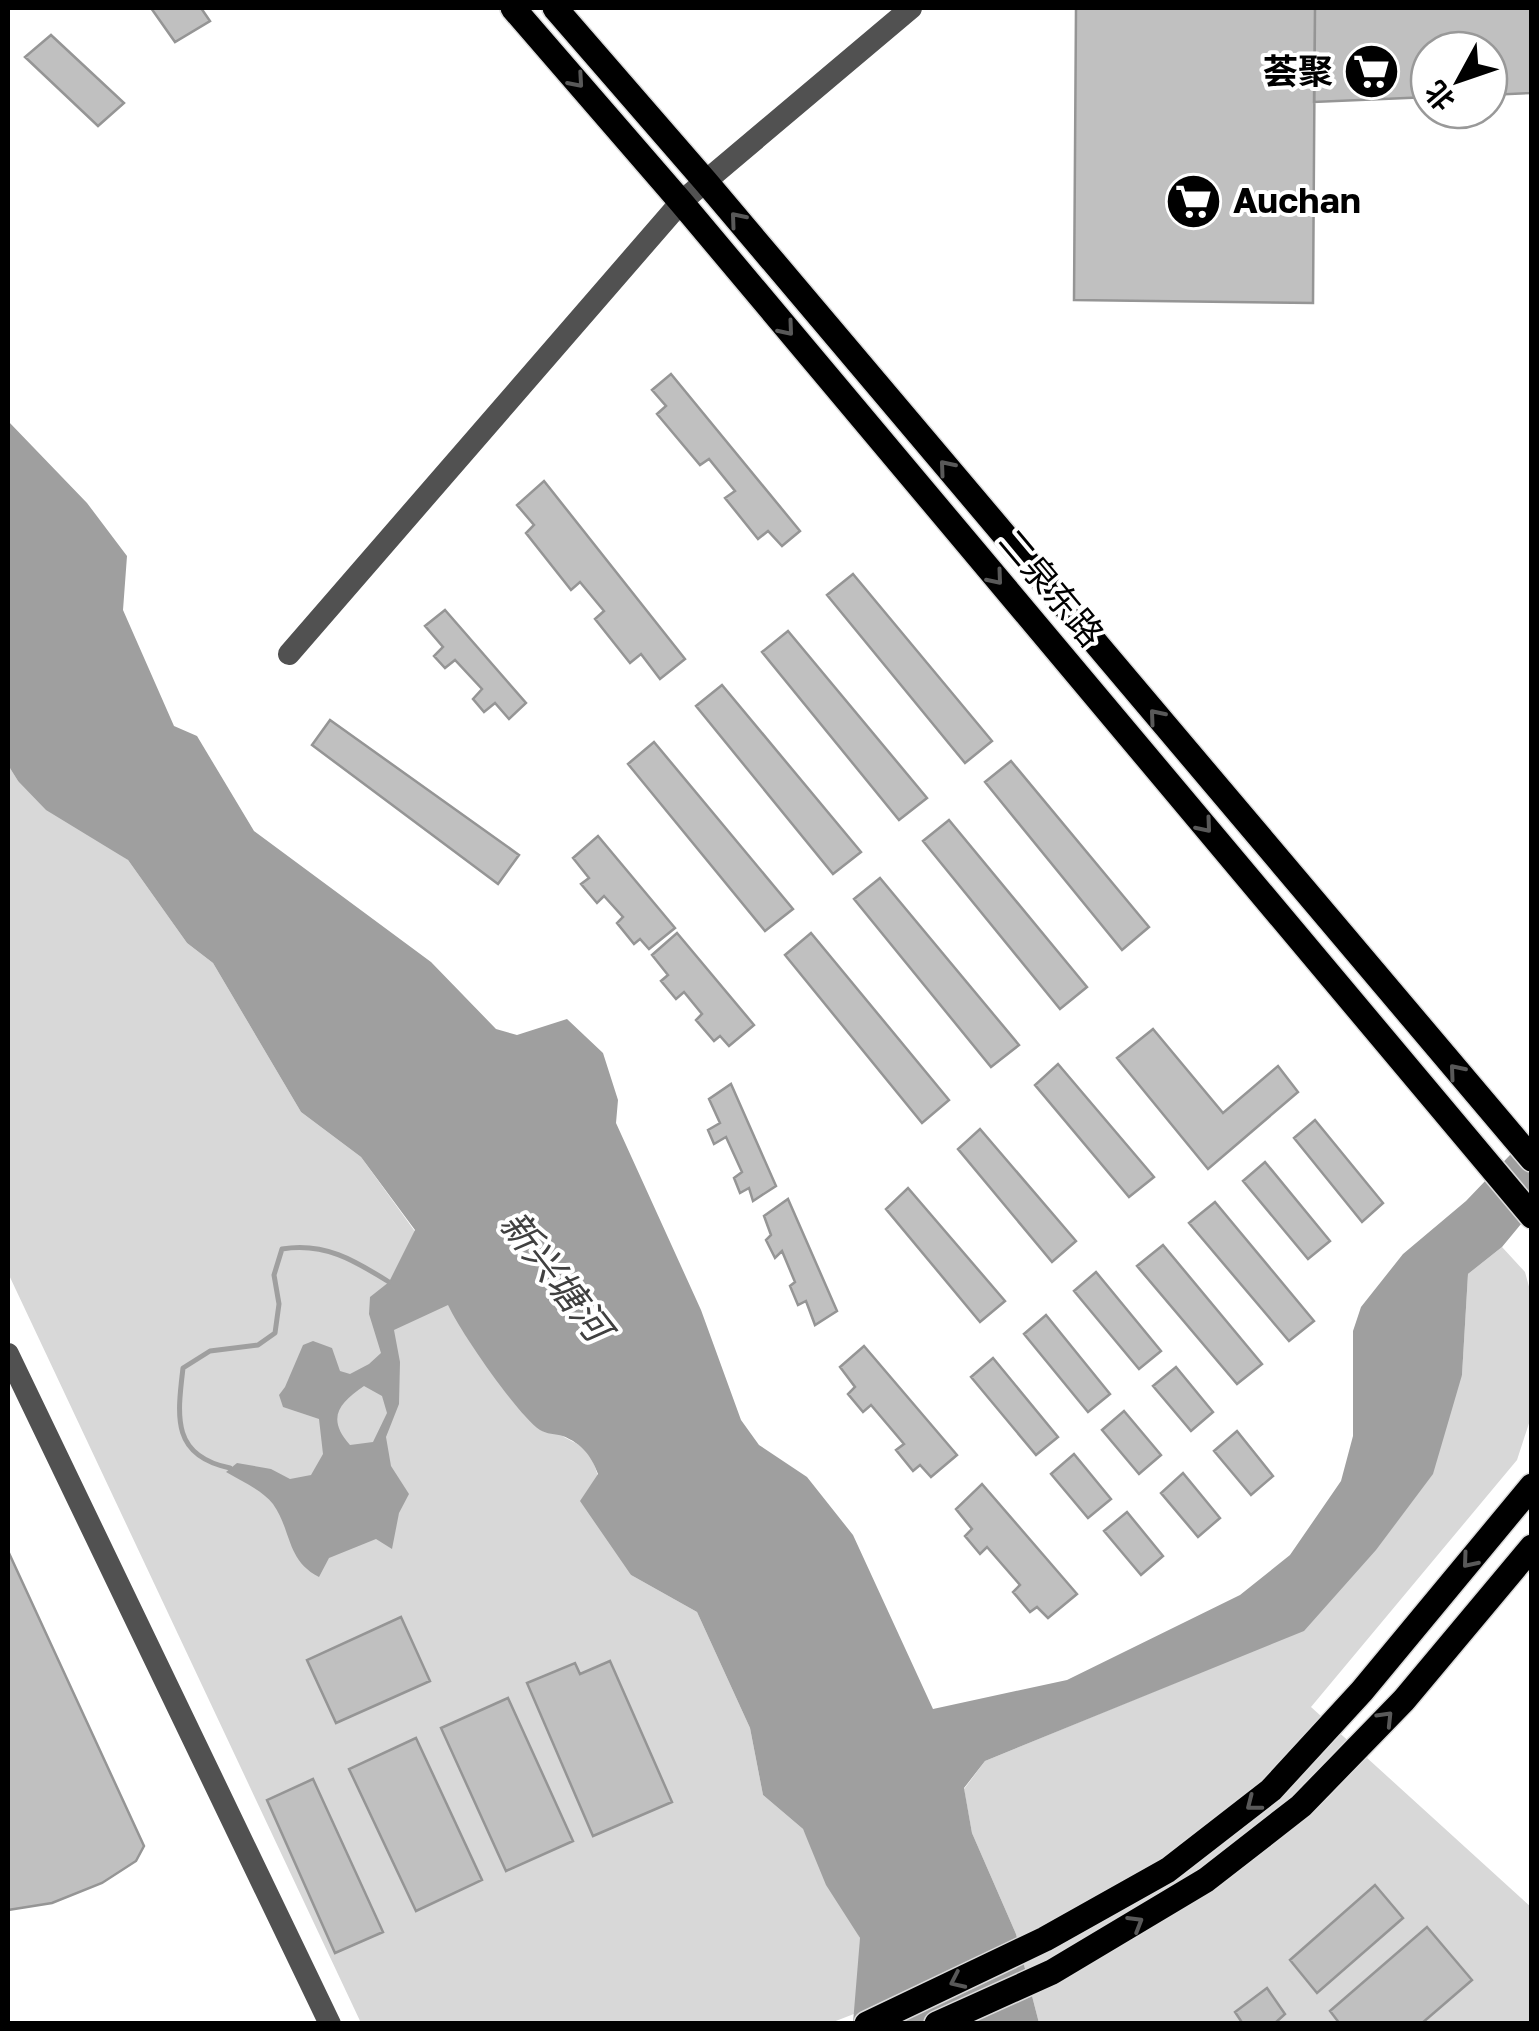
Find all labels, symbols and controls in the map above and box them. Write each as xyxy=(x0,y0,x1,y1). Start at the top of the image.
north arrow xyxy=(1409,30,1509,130)
supermarket icon: 荟聚 xyxy=(1342,42,1402,102)
place label: 荟聚 xyxy=(1263,50,1333,92)
one-way arrow xyxy=(565,70,583,88)
text: 北 xyxy=(1418,75,1461,118)
supermarket icon: Auchan xyxy=(1164,171,1224,231)
place label: Auchan xyxy=(1233,179,1361,221)
one-way arrow xyxy=(731,212,749,230)
one-way arrow xyxy=(775,317,793,335)
one-way arrow xyxy=(940,461,958,479)
street label: 二泉东路 xyxy=(991,520,1113,654)
one-way arrow xyxy=(985,566,1003,584)
one-way arrow xyxy=(1149,709,1167,727)
one-way arrow xyxy=(1194,815,1212,833)
one-way arrow xyxy=(1450,1064,1468,1082)
water label: 新兴塘河 xyxy=(492,1201,625,1354)
one-way arrow xyxy=(1463,1550,1481,1568)
one-way arrow xyxy=(1374,1712,1392,1730)
one-way arrow xyxy=(1247,1792,1265,1809)
one-way arrow xyxy=(1125,1915,1143,1935)
one-way arrow xyxy=(949,1969,967,1989)

